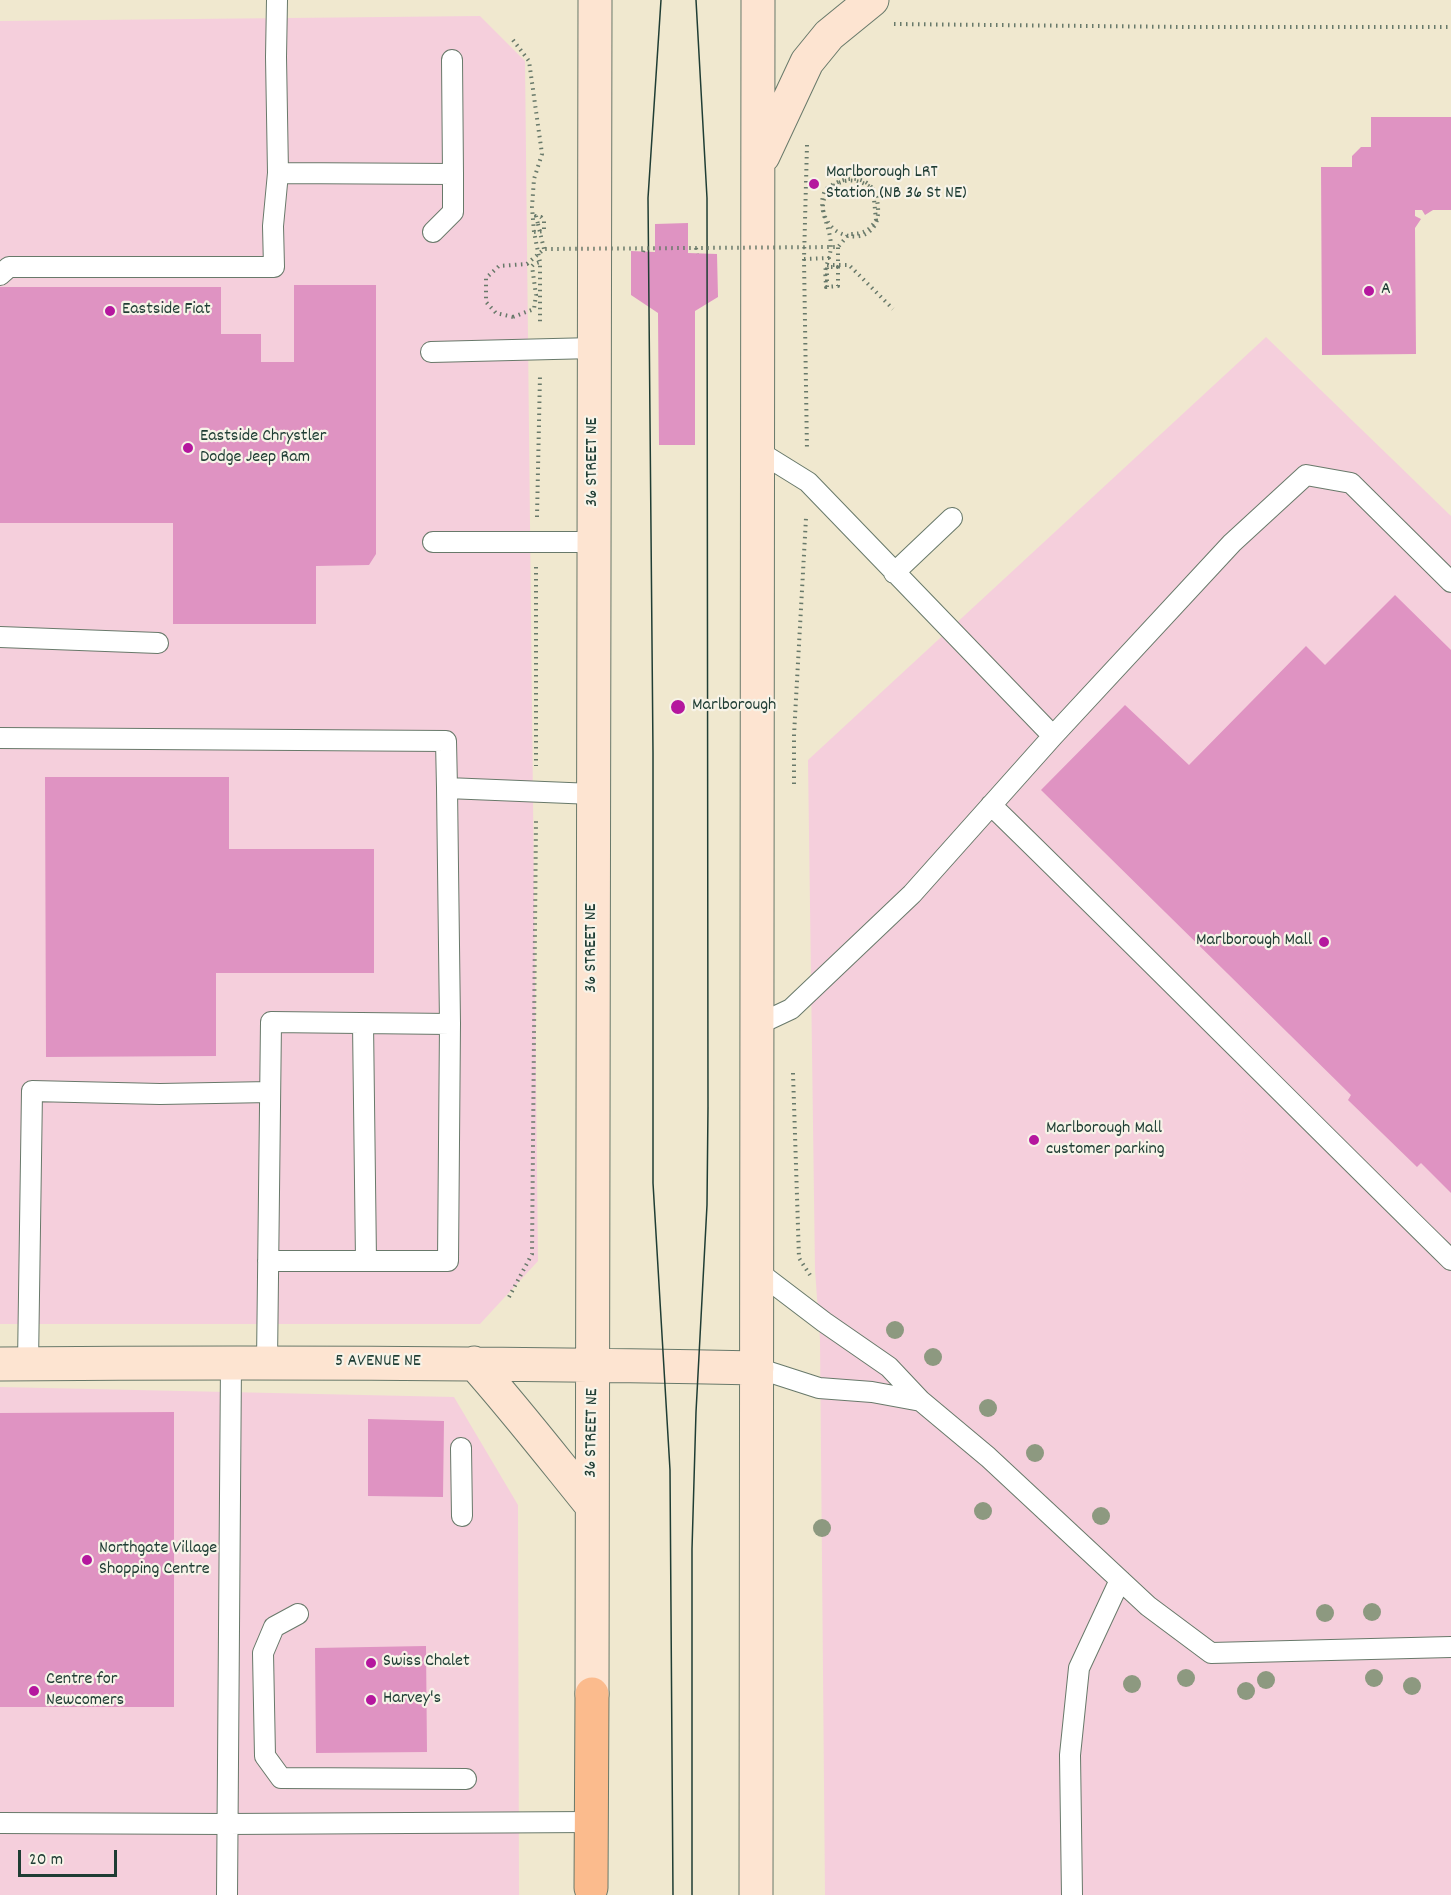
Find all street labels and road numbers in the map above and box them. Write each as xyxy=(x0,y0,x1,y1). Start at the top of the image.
street label: 36 STREET NE xyxy=(583,417,605,507)
street label: 36 STREET NE xyxy=(582,903,604,993)
street label: 5 AVENUE NE xyxy=(335,1352,421,1374)
street label: 36 STREET NE xyxy=(581,1388,605,1478)

